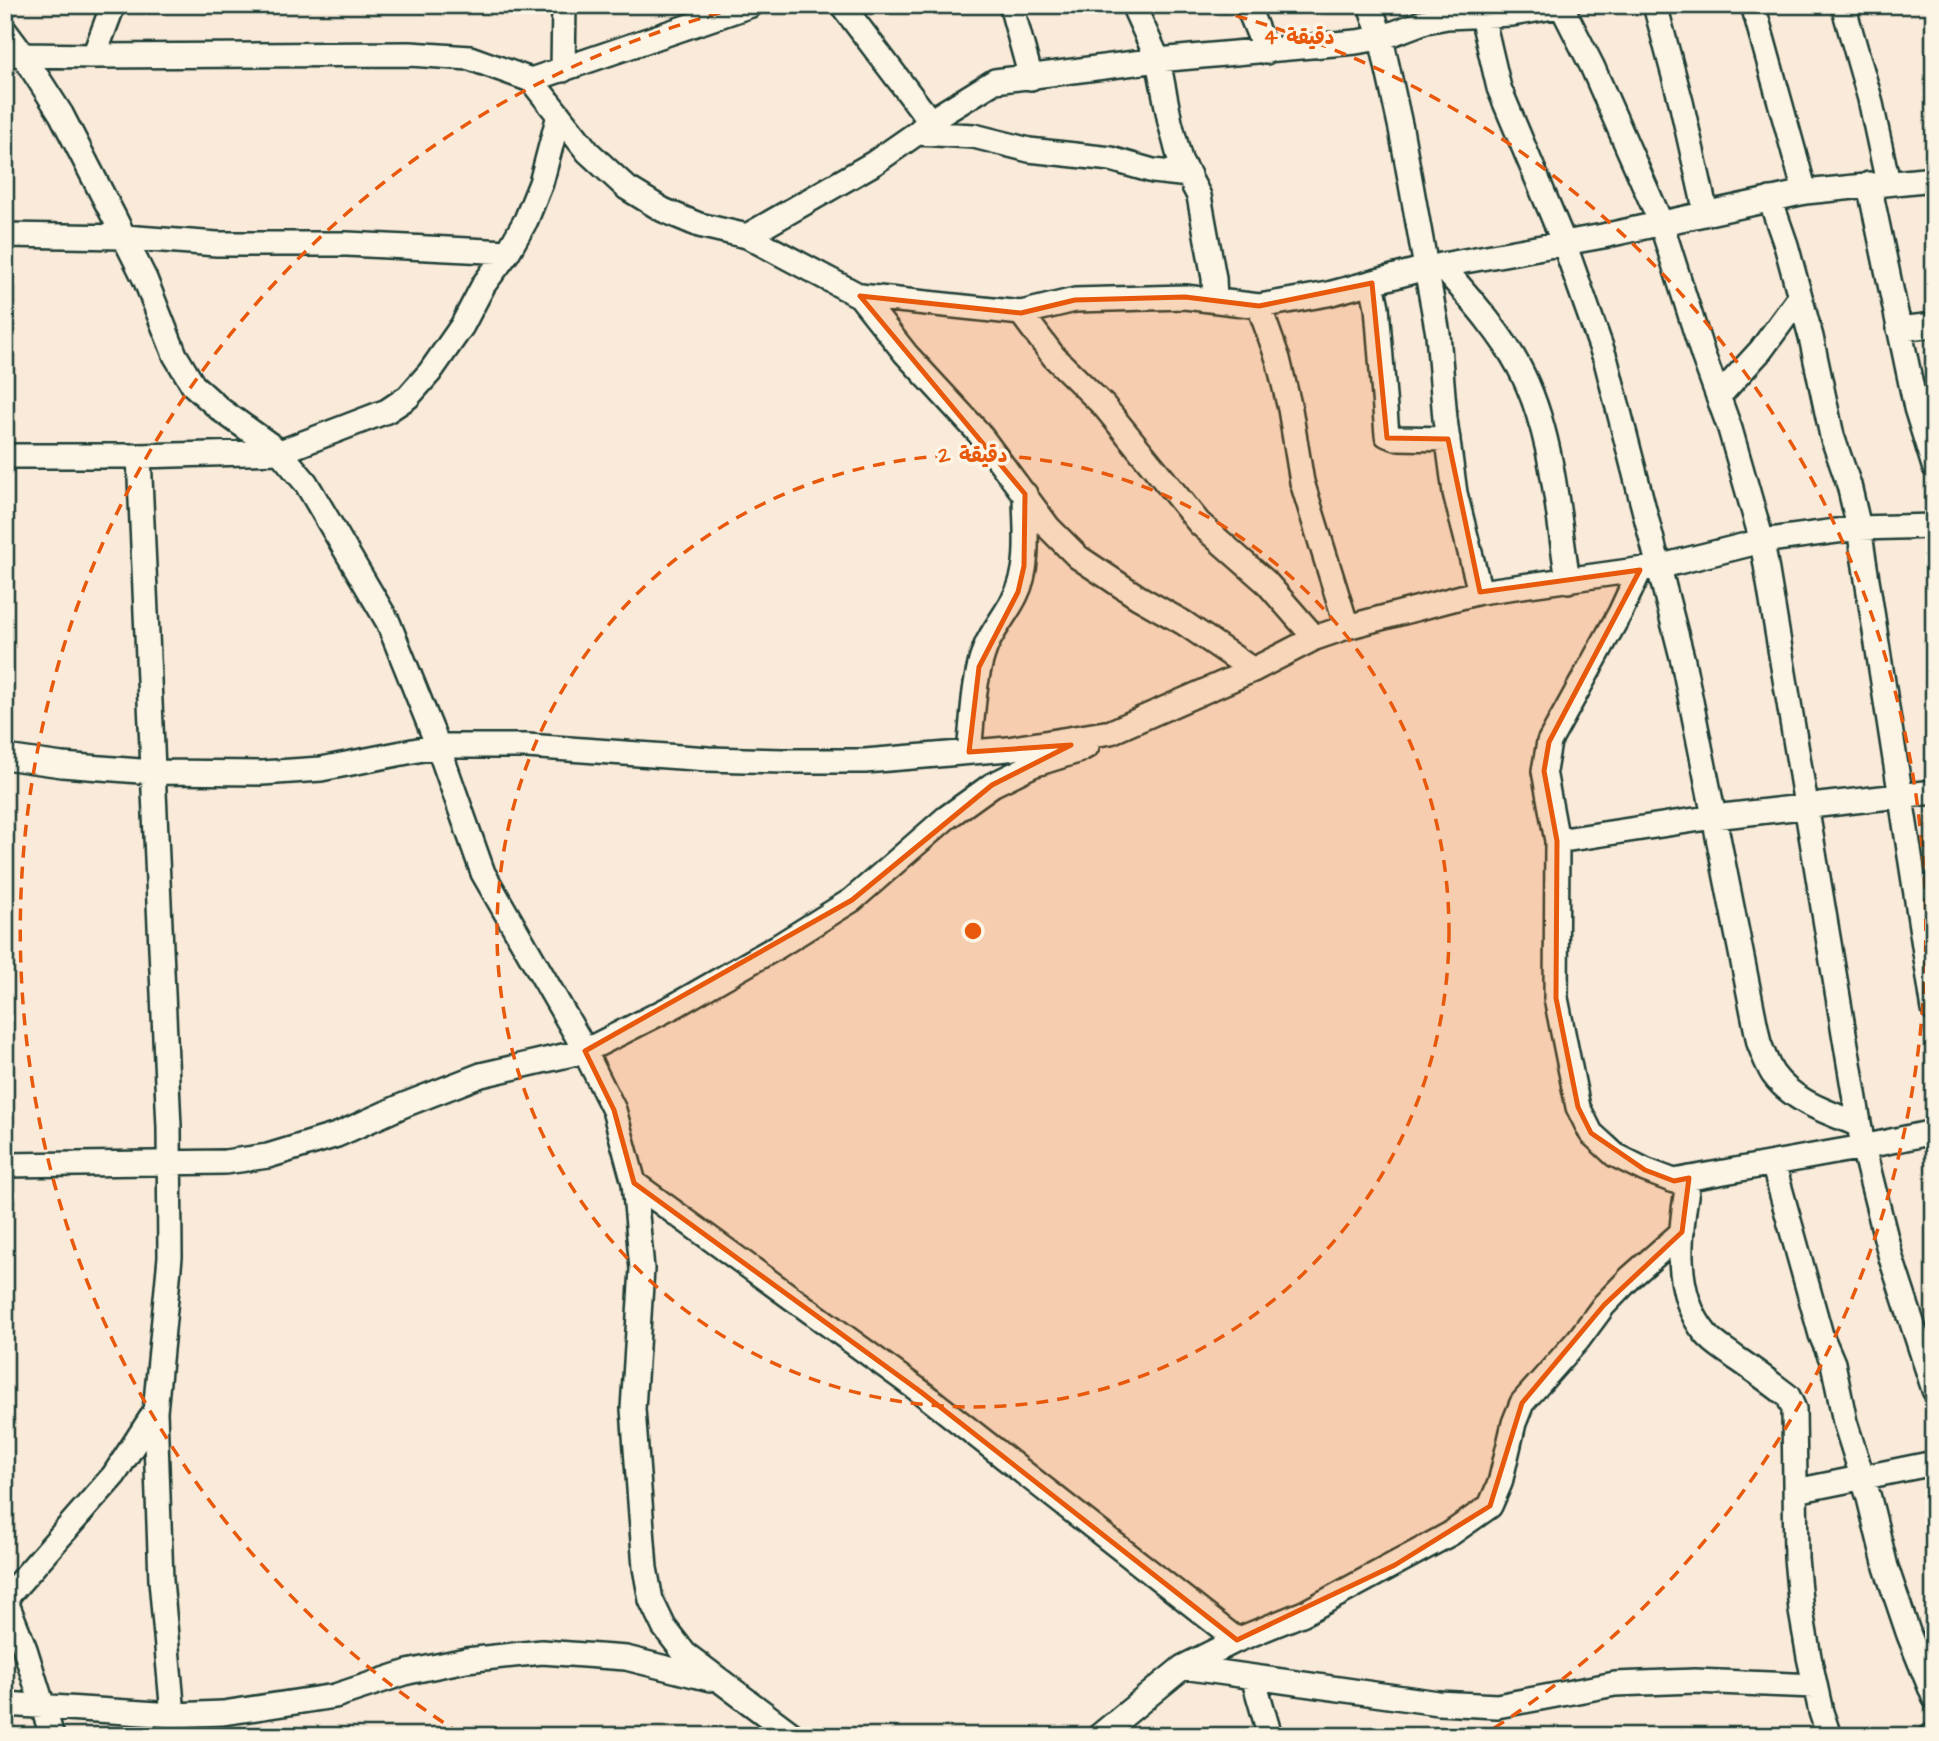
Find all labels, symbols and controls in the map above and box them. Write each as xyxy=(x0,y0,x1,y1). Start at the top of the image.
text: 4 دقيقة xyxy=(1263,23,1335,52)
text: 2 دقيقة xyxy=(938,441,1007,470)
centre of rings xyxy=(961,919,985,943)

